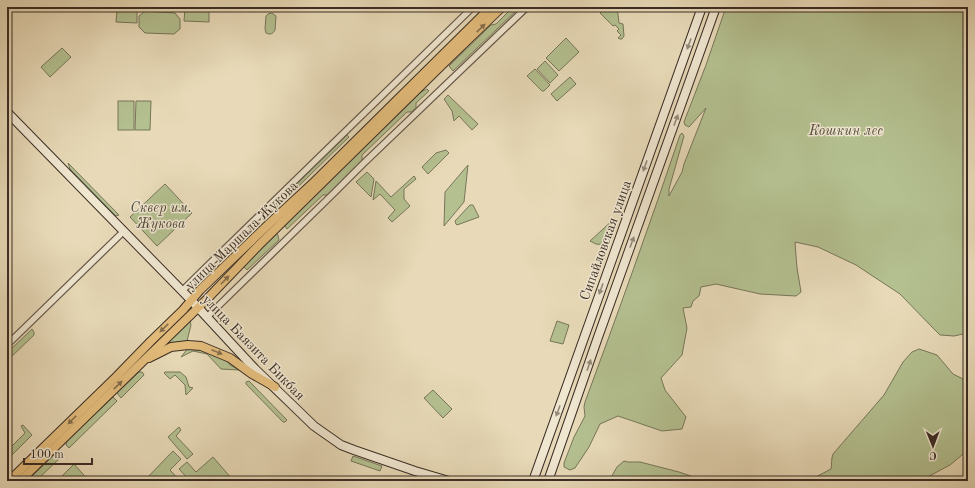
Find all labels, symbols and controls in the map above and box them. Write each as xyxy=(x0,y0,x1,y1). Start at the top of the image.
one-way arrow xyxy=(476,24,485,33)
one-way arrow xyxy=(685,38,691,50)
one-way arrow xyxy=(673,113,679,125)
park label: Кошкин лес xyxy=(808,124,883,138)
one-way arrow xyxy=(642,161,648,173)
street label: улица Маршала Жукова xyxy=(183,178,301,293)
street label: Сипайловская улица xyxy=(578,178,634,302)
park label: Сквер им. Жукова xyxy=(130,201,192,232)
one-way arrow xyxy=(629,236,635,248)
one-way arrow xyxy=(220,275,230,285)
one-way arrow xyxy=(598,283,604,295)
street label: улица Баязита Бикбая xyxy=(199,292,307,403)
one-way arrow xyxy=(159,324,169,333)
one-way arrow xyxy=(211,350,223,356)
one-way arrow xyxy=(586,358,592,370)
one-way arrow xyxy=(113,380,123,390)
one-way arrow xyxy=(554,406,560,418)
one-way arrow xyxy=(67,415,77,425)
north arrow xyxy=(913,426,953,466)
scale bar xyxy=(24,440,92,466)
text: 100 m xyxy=(30,449,64,461)
text: С xyxy=(929,449,937,460)

